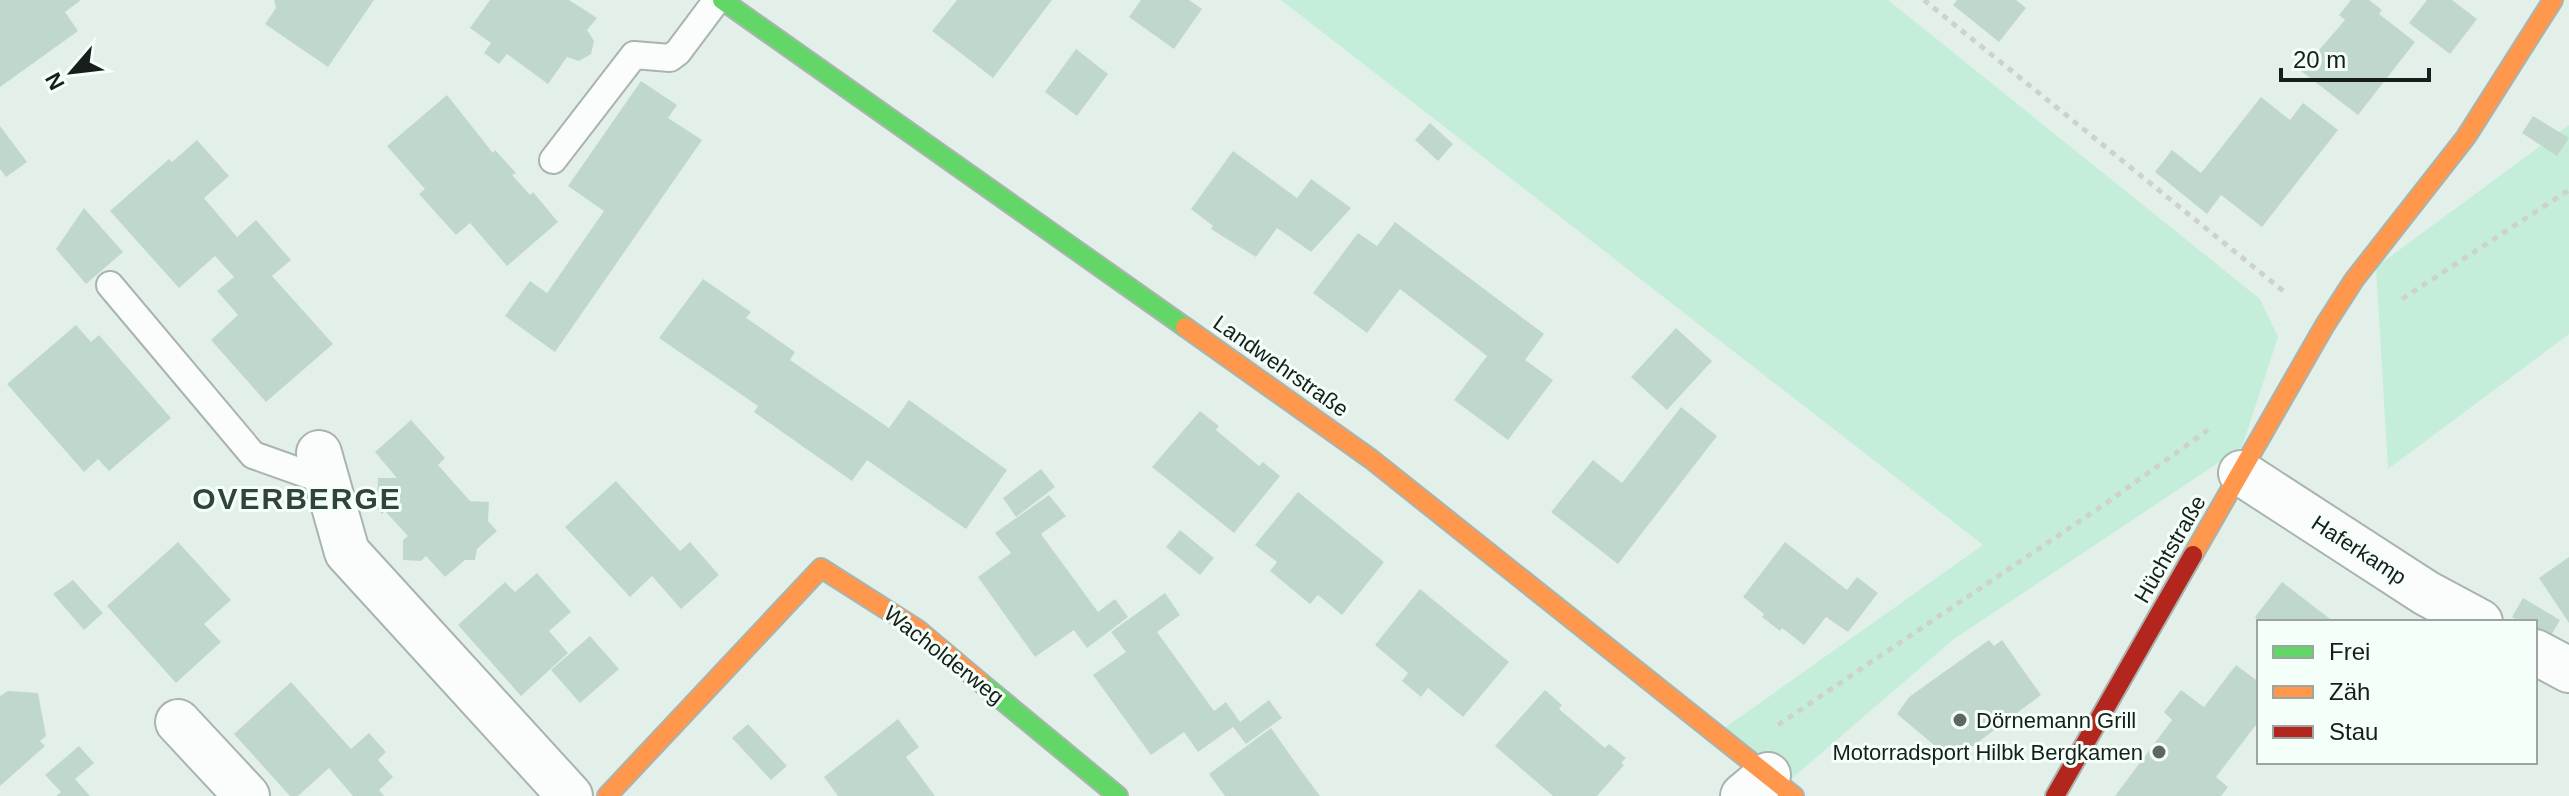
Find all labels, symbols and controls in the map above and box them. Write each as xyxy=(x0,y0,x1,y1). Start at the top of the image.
north arrow xyxy=(32,32,112,112)
scale bar xyxy=(2281,32,2429,82)
text: 20 m xyxy=(2293,46,2346,73)
text: N xyxy=(40,68,70,94)
street label: Landwehrstraße xyxy=(1209,310,1353,422)
district label: OVERBERGE xyxy=(192,482,402,515)
street label: Hüchtstraße xyxy=(2129,491,2211,607)
street label: Haferkamp xyxy=(2307,510,2411,590)
street label: Wacholderweg xyxy=(879,601,1009,709)
legend xyxy=(2257,620,2537,764)
text: Frei xyxy=(2329,638,2370,665)
text: Zäh xyxy=(2329,678,2370,705)
place label: Dörnemann Grill xyxy=(1976,708,2136,733)
marker: Dörnemann Grill xyxy=(1951,711,1969,729)
text: Stau xyxy=(2329,718,2378,745)
place label: Motorradsport Hilbk Bergkamen xyxy=(1832,740,2143,765)
marker: Motorradsport Hilbk Bergkamen xyxy=(2150,743,2168,761)

